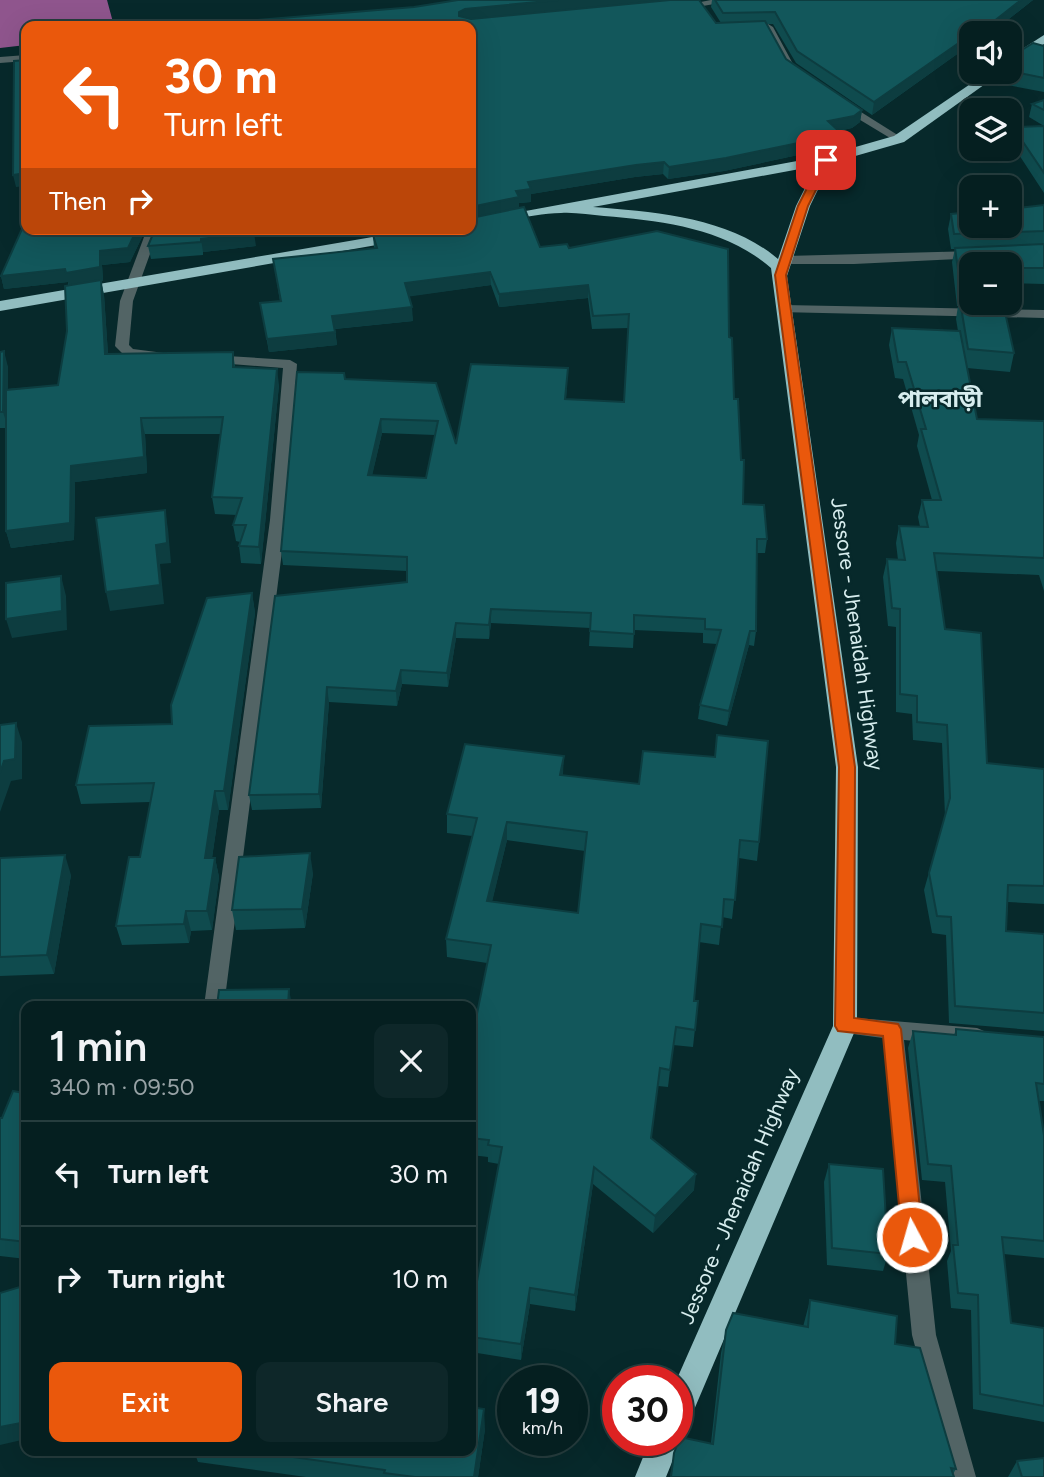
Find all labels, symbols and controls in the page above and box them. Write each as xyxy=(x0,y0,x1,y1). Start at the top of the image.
map controls xyxy=(959,21,1022,315)
button: sound xyxy=(959,21,1022,84)
text: 30 m xyxy=(164,46,277,105)
icon: left xyxy=(49,49,140,140)
button: layers xyxy=(959,98,1022,161)
text: Turn left xyxy=(164,106,283,144)
pin xyxy=(796,130,856,190)
icon: arrive xyxy=(807,141,845,179)
button: + xyxy=(959,175,1022,238)
icon: right xyxy=(121,182,159,220)
text: Then xyxy=(49,185,107,217)
button: − xyxy=(959,252,1022,315)
district label: পালবাড়ী xyxy=(898,385,983,413)
street label: Jessore - Jhenaidah Highway xyxy=(826,496,889,772)
text: 1 min xyxy=(49,1021,147,1072)
button: close xyxy=(374,1024,448,1098)
street label: Jessore - Jhenaidah Highway xyxy=(673,1064,804,1327)
text: 340 m · 09:50 xyxy=(49,1073,195,1101)
icon: left xyxy=(49,1155,87,1193)
text: Turn left xyxy=(108,1158,209,1190)
text: 30 m xyxy=(389,1158,448,1190)
position arrow xyxy=(875,1200,949,1274)
icon: right xyxy=(49,1260,87,1298)
text: Turn right xyxy=(108,1263,225,1295)
text: 10 m xyxy=(392,1263,448,1295)
button: Exit xyxy=(49,1362,242,1442)
button: Share xyxy=(256,1362,448,1442)
speed limit sign: 30 xyxy=(602,1365,693,1456)
text: 19 xyxy=(525,1380,560,1422)
text: km/h xyxy=(522,1417,563,1439)

